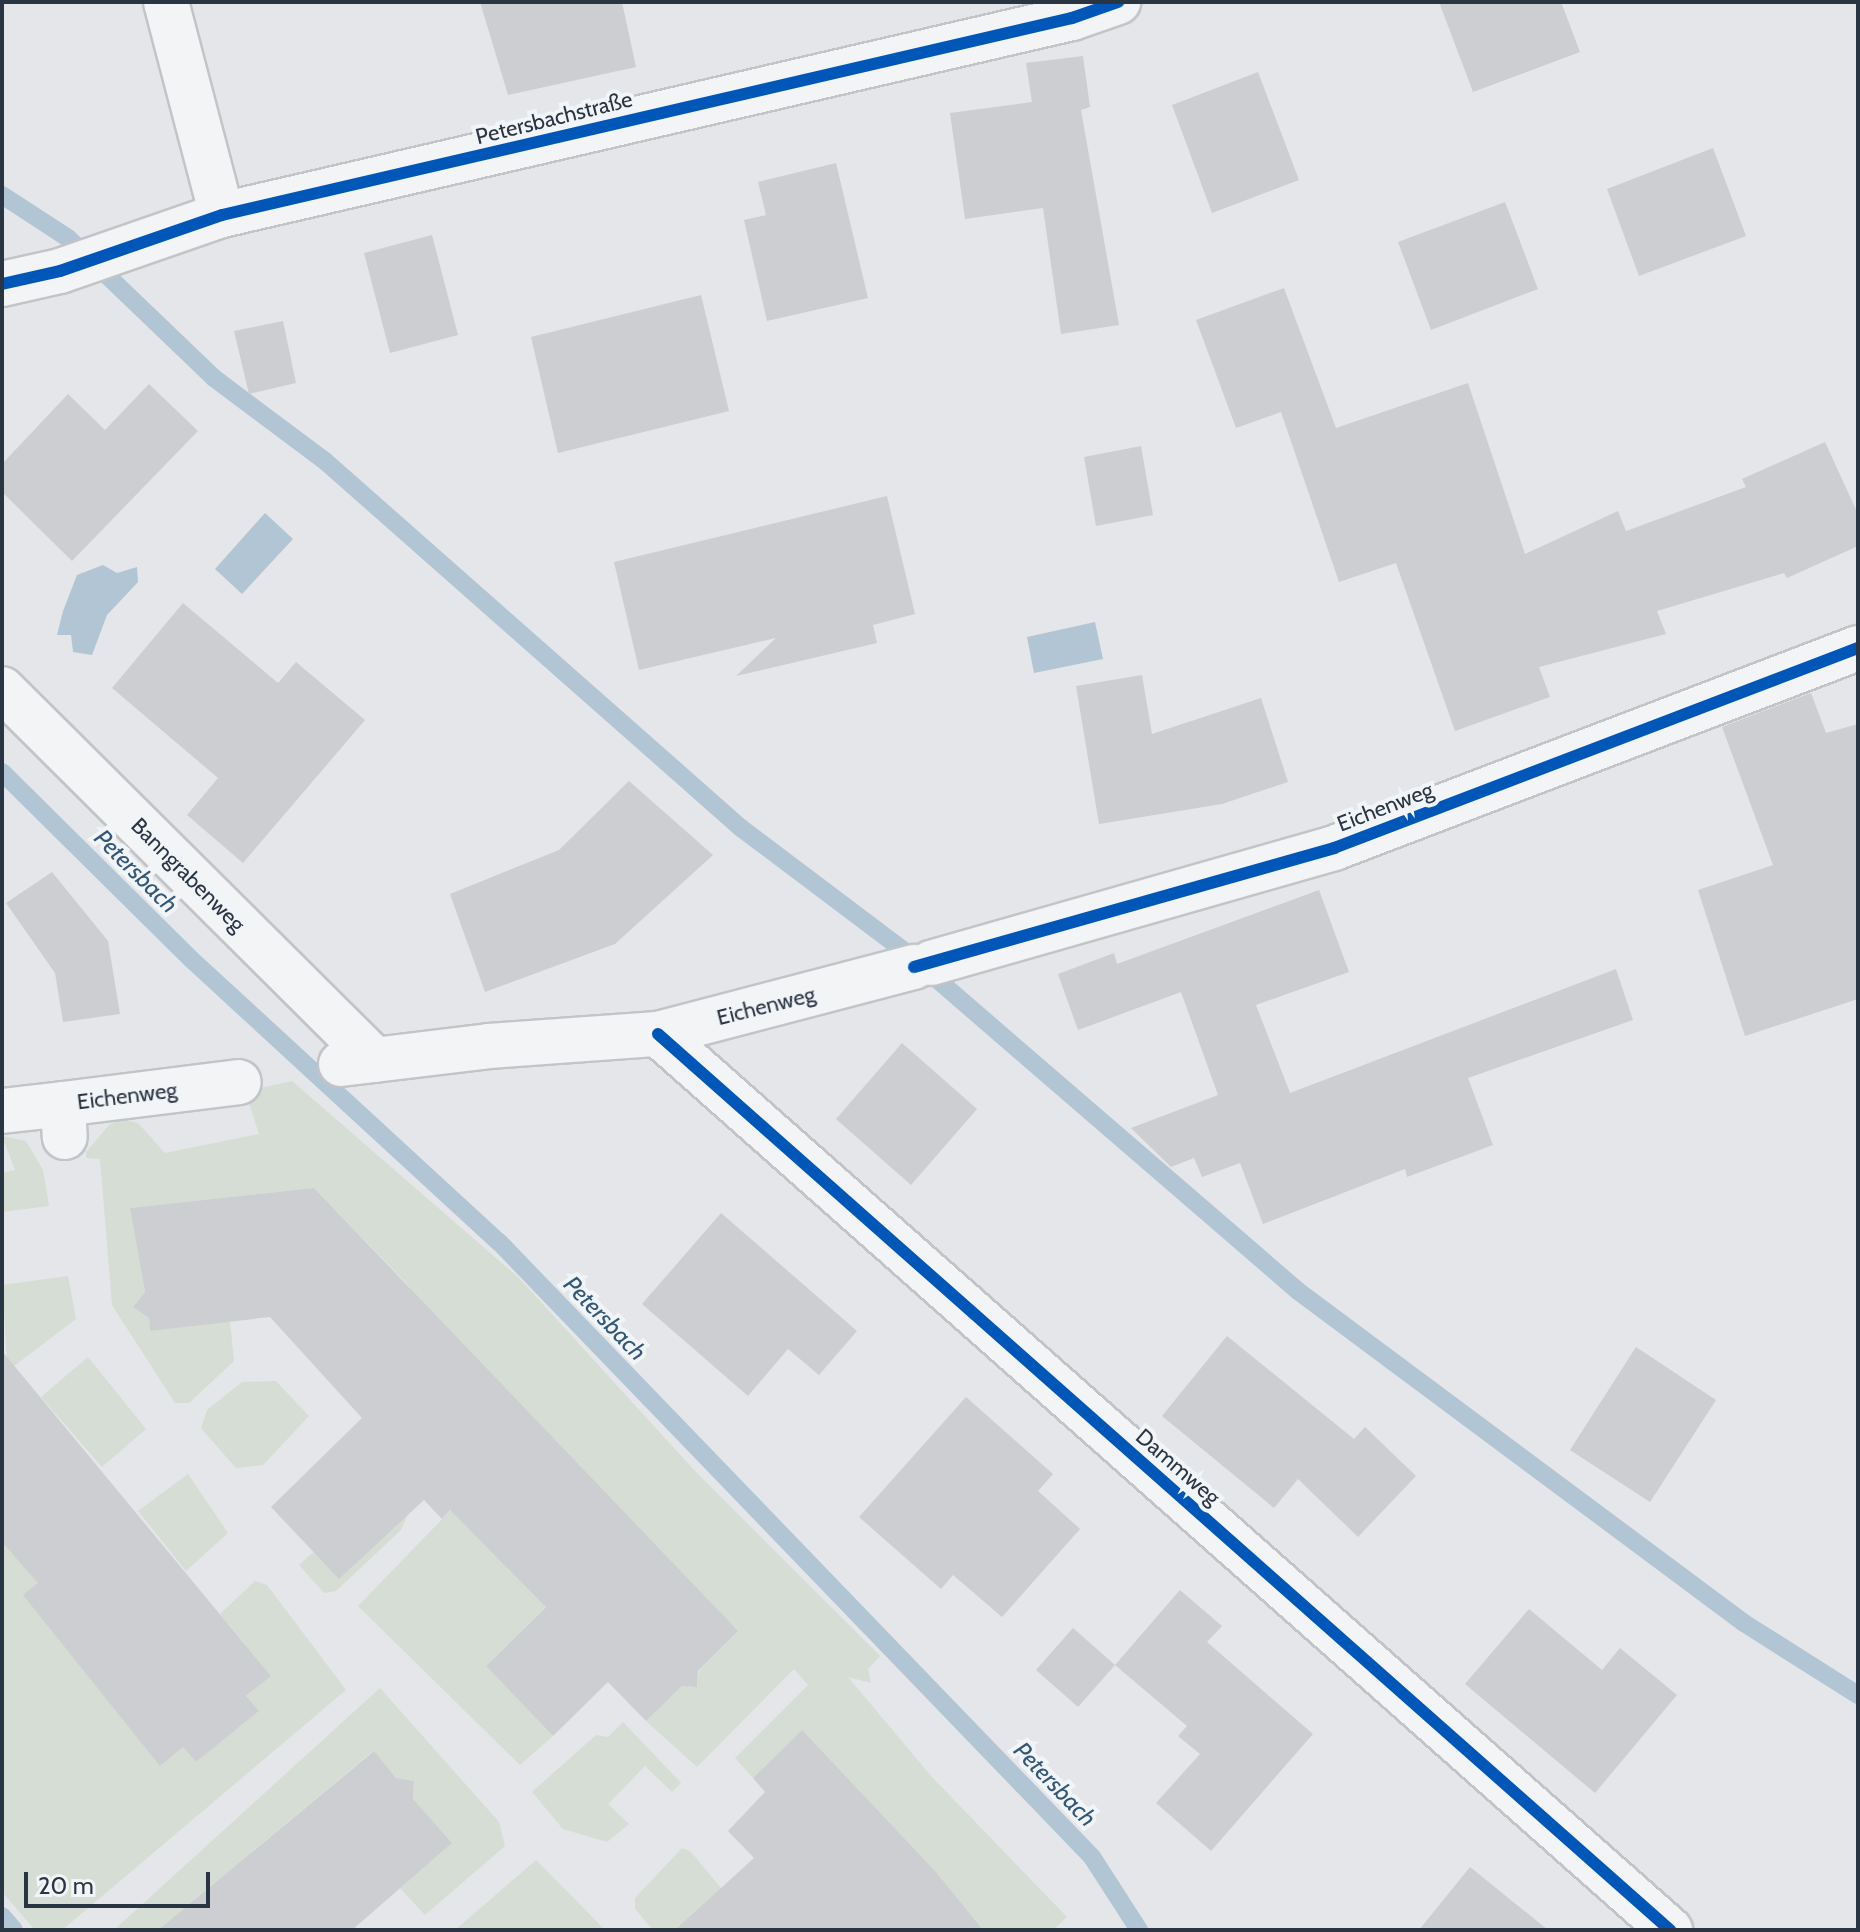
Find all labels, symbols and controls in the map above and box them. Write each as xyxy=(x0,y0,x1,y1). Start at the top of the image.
street label: Petersbachstraße xyxy=(473,86,635,150)
street label: Eichenweg xyxy=(1333,777,1437,837)
street label: Banngrabenweg xyxy=(126,813,250,937)
water label: Petersbach xyxy=(88,823,184,919)
street label: Eichenweg xyxy=(714,981,818,1031)
street label: Eichenweg xyxy=(75,1077,179,1115)
water label: Petersbach xyxy=(558,1270,652,1366)
street label: Dammweg xyxy=(1131,1423,1225,1511)
water label: Petersbach xyxy=(1008,1736,1102,1832)
scale bar xyxy=(28,1856,214,1906)
text: 20 m xyxy=(38,1871,94,1900)

